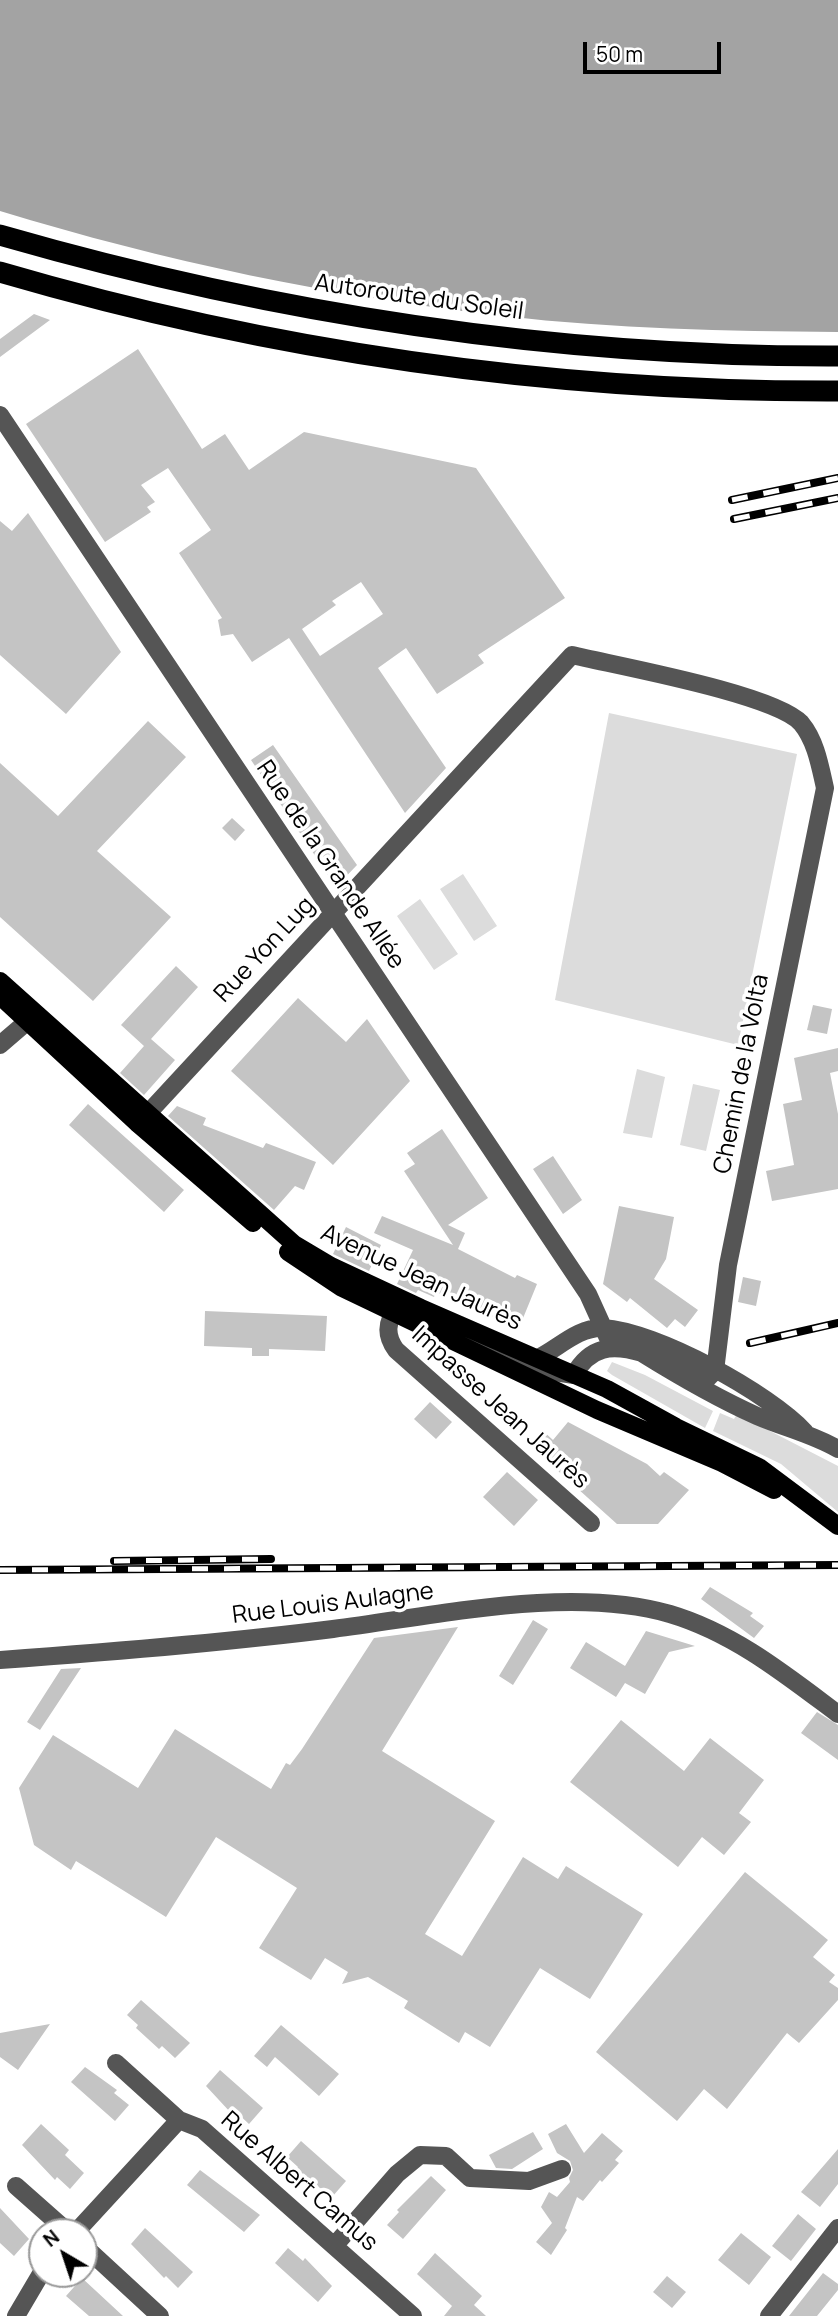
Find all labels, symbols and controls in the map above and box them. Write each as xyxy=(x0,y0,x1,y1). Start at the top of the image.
scale bar xyxy=(586,28,724,72)
text: 50 m xyxy=(596,40,643,68)
street label: Autoroute du Soleil xyxy=(313,269,525,327)
street label: Rue de la Grande Allée xyxy=(250,755,410,975)
street label: Rue Yon Lug xyxy=(209,891,321,1009)
street label: Chemin de la Volta xyxy=(709,972,775,1176)
street label: Avenue Jean Jaurès xyxy=(316,1219,526,1337)
street label: Impasse Jean Jaurès xyxy=(405,1321,595,1495)
street label: Rue Louis Aulagne xyxy=(231,1577,435,1631)
street label: Rue Albert Camus xyxy=(215,2106,383,2258)
north arrow xyxy=(28,2218,98,2288)
text: N xyxy=(38,2224,65,2253)

